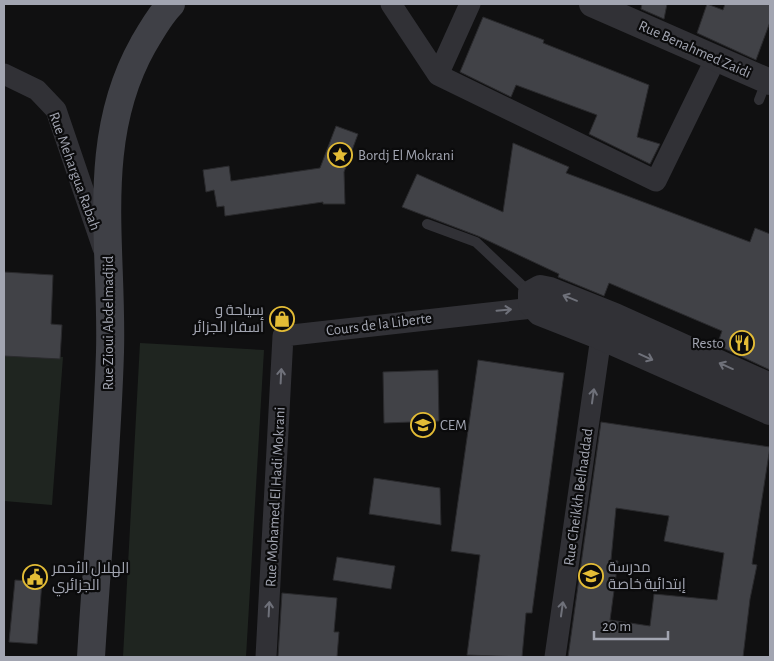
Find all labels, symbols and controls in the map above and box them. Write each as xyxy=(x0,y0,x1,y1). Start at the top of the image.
street label: Rue Benahmed Zaidi xyxy=(636,18,753,81)
street label: Rue Mehargua Rabah xyxy=(46,110,103,232)
place icon: Bordj El Mokrani xyxy=(327,142,353,168)
place label: Bordj El Mokrani xyxy=(358,148,454,163)
street label: Rue Zioui Abdelmadjid xyxy=(101,256,116,390)
one-way arrow xyxy=(563,292,578,302)
place label: سياحة و أسفار الجزائر xyxy=(192,303,264,336)
one-way arrow xyxy=(496,305,512,315)
shop icon: سياحة و أسفار الجزائر xyxy=(269,306,295,332)
street label: Cours de la Liberte xyxy=(325,311,433,338)
restaurant icon: Resto xyxy=(729,330,755,356)
place label: Resto xyxy=(692,336,724,351)
one-way arrow xyxy=(638,352,653,362)
one-way arrow xyxy=(719,361,734,370)
one-way arrow xyxy=(277,369,286,385)
one-way arrow xyxy=(588,389,598,405)
street label: Rue Mohamed El Hadi Mokrani xyxy=(263,407,288,588)
school or university icon: CEM xyxy=(410,412,436,438)
place label: CEM xyxy=(440,418,467,433)
street label: Rue Cheikkh Belhaddad xyxy=(561,427,596,567)
place label: مدرسة إبتدائية خاصة xyxy=(608,560,686,593)
place label: الهلال الأحمر الجزائري xyxy=(51,561,129,597)
school or university icon: مدرسة إبتدائية خاصة xyxy=(578,563,604,589)
public building icon: الهلال الأحمر الجزائري xyxy=(22,564,48,590)
one-way arrow xyxy=(264,601,273,617)
one-way arrow xyxy=(557,601,567,617)
scale bar xyxy=(594,608,668,640)
text: 20 m xyxy=(602,619,631,634)

